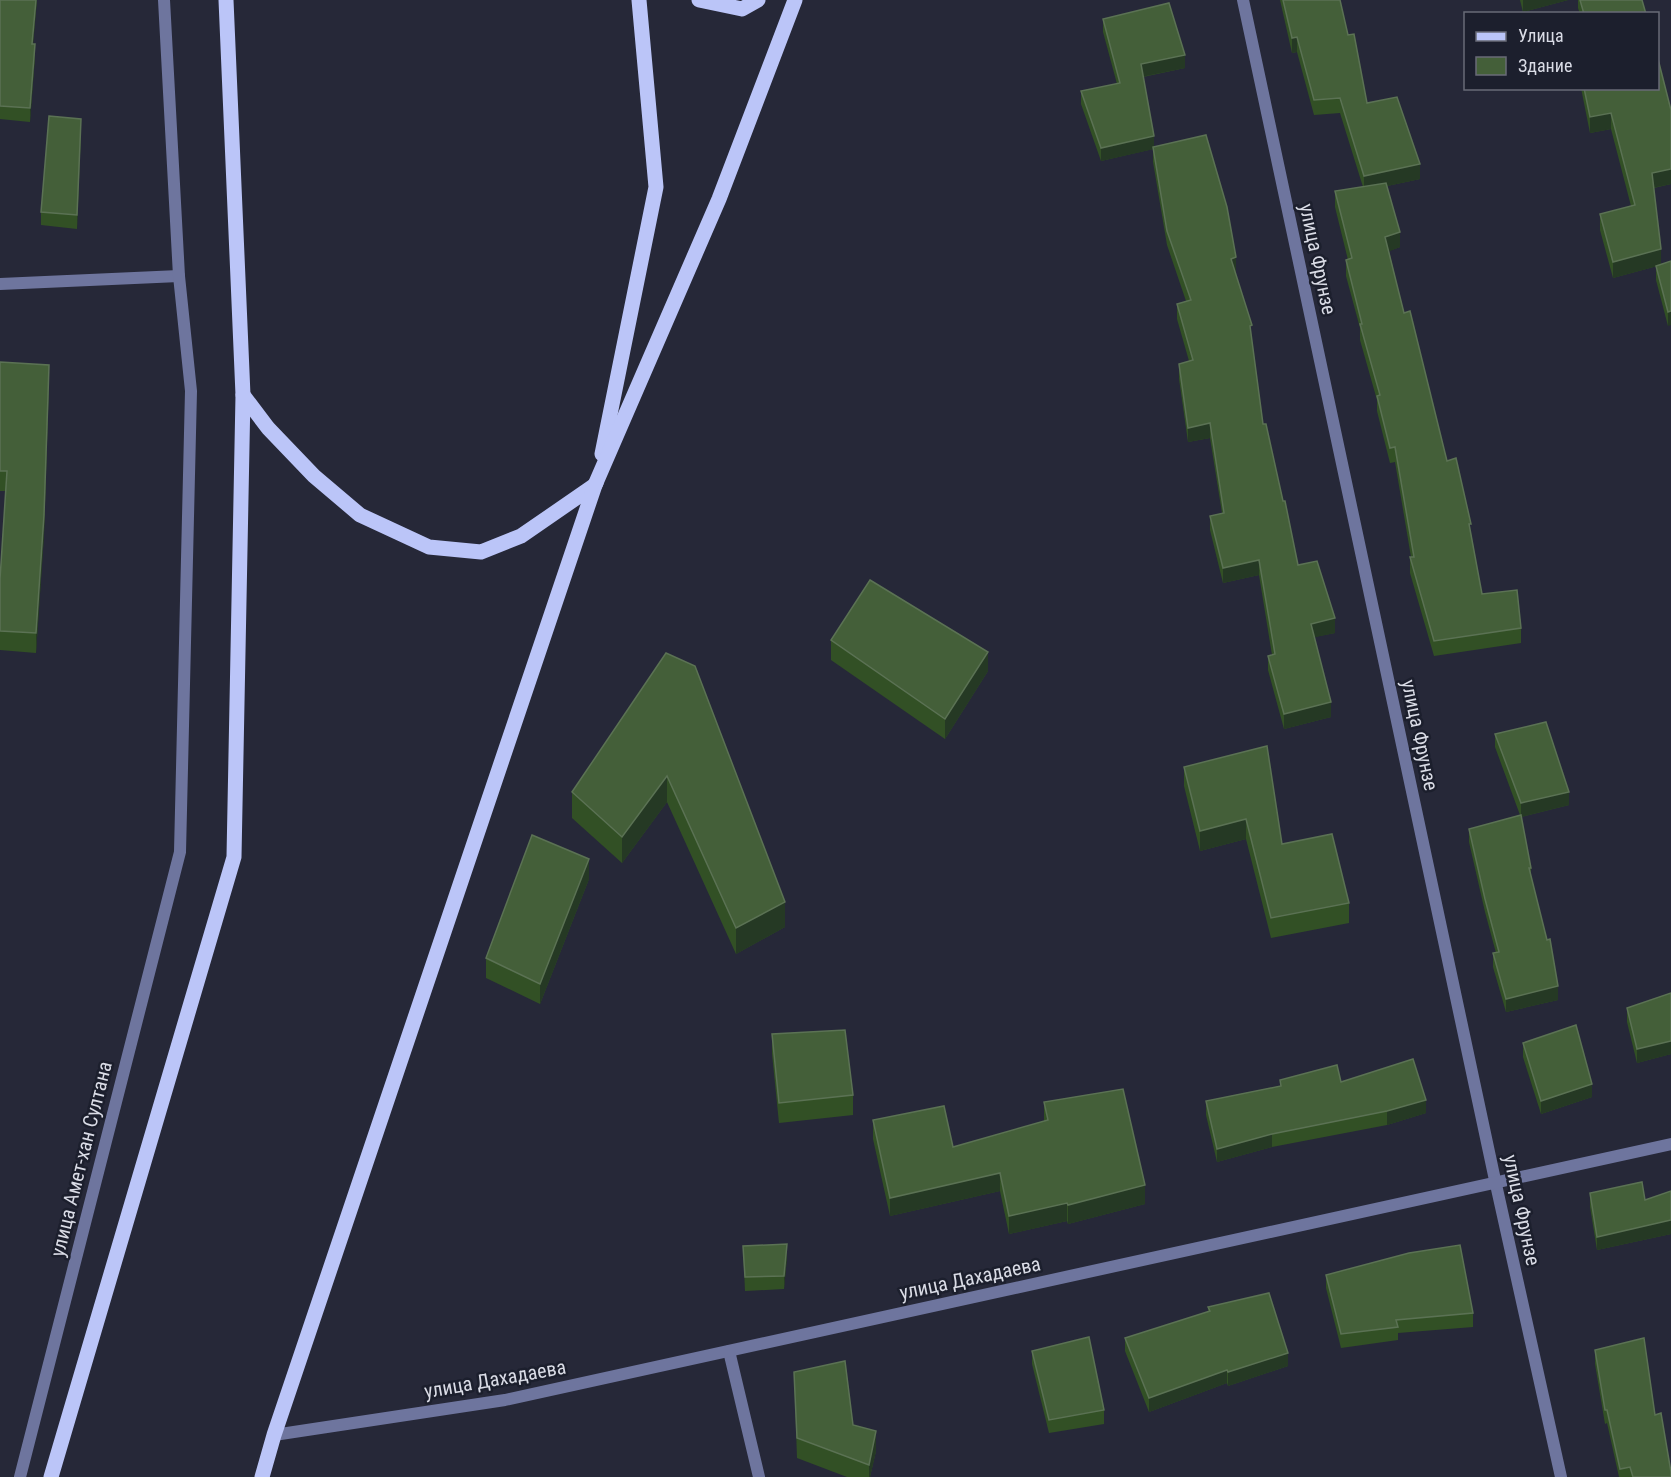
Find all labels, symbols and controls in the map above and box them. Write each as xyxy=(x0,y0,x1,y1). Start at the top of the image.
legend xyxy=(1464,12,1659,90)
text: Улица xyxy=(1518,25,1564,46)
text: Здание xyxy=(1518,55,1572,76)
street label: улица Фрунзе xyxy=(1295,201,1341,317)
street label: улица Фрунзе xyxy=(1397,677,1443,793)
street label: улица Амет-хан Султана xyxy=(45,1059,117,1259)
street label: улица Фрунзе xyxy=(1499,1152,1545,1268)
street label: улица Дахадаева xyxy=(897,1251,1043,1305)
street label: улица Дахадаева xyxy=(422,1355,568,1403)

